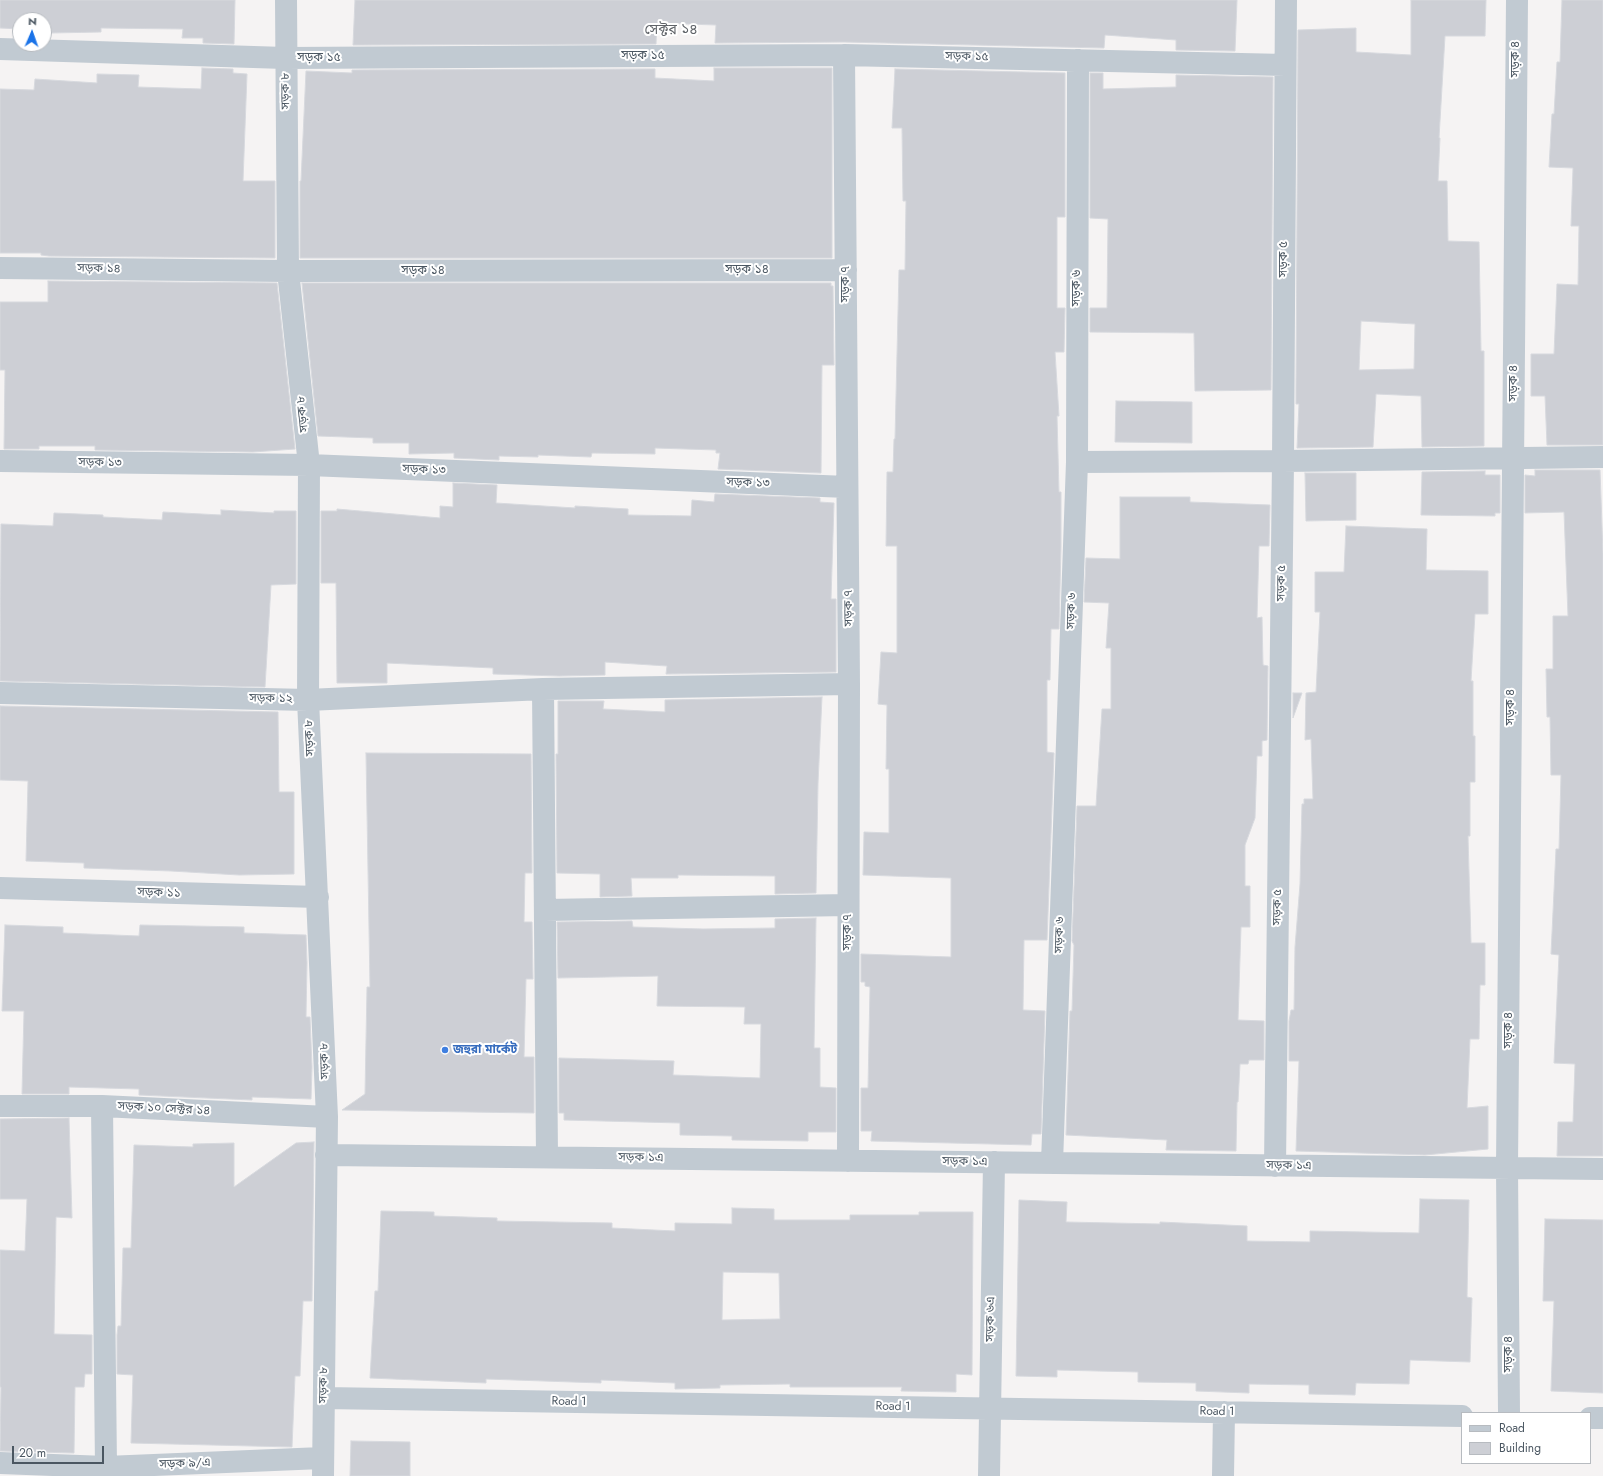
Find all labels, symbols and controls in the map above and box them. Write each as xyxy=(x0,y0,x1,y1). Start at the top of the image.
north arrow xyxy=(12,12,52,52)
text: N xyxy=(28,13,37,29)
district label: সেক্টর ১৪ xyxy=(644,23,698,39)
street label: সড়ক ৪ xyxy=(1509,41,1523,77)
street label: সড়ক ১৫ xyxy=(621,49,665,63)
street label: সড়ক ১৫ xyxy=(945,49,989,65)
street label: সড়ক ১৫ xyxy=(297,51,341,65)
street label: সড়ক ৮ xyxy=(278,73,294,109)
street label: সড়ক ৫ xyxy=(1277,241,1291,277)
street label: সড়ক ১৪ xyxy=(77,261,121,277)
street label: সড়ক ১৪ xyxy=(725,263,769,277)
street label: সড়ক ১৪ xyxy=(401,264,445,278)
street label: সড়ক ৭ xyxy=(839,266,853,302)
street label: সড়ক ৬ xyxy=(1070,270,1084,306)
street label: সড়ক ৪ xyxy=(1507,365,1521,401)
street label: সড়ক ৮ xyxy=(294,395,312,433)
street label: সড়ক ১৩ xyxy=(78,455,122,471)
street label: সড়ক ১৩ xyxy=(402,462,446,478)
street label: সড়ক ১৩ xyxy=(726,475,770,491)
street label: সড়ক ৫ xyxy=(1274,565,1290,601)
street label: সড়ক ৭ xyxy=(841,590,857,626)
street label: সড়ক ৬ xyxy=(1064,593,1080,629)
street label: সড়ক ৪ xyxy=(1504,689,1518,725)
street label: সড়ক ১২ xyxy=(249,691,293,707)
street label: সড়ক ৮ xyxy=(302,719,318,757)
street label: সড়ক ১১ xyxy=(137,885,181,901)
street label: সড়ক ৫ xyxy=(1270,889,1286,925)
street label: সড়ক ৭ xyxy=(841,914,855,950)
street label: সড়ক ৬ xyxy=(1052,917,1068,953)
street label: সড়ক ৪ xyxy=(1502,1012,1516,1048)
street label: সড়ক ৮ xyxy=(317,1043,333,1079)
place label: জহুরা মার্কেট xyxy=(453,1043,517,1057)
marker: জহুরা মার্কেট xyxy=(440,1045,450,1055)
street label: সড়ক ১০ সেক্টর ১৪ xyxy=(117,1099,211,1119)
street label: সড়ক ১এ xyxy=(618,1150,664,1166)
street label: সড়ক ১এ xyxy=(942,1154,988,1170)
street label: সড়ক ১এ xyxy=(1266,1158,1312,1174)
street label: সড়ক ৬এ xyxy=(983,1296,999,1342)
street label: সড়ক ৪ xyxy=(1502,1336,1516,1372)
street label: সড়ক ৮ xyxy=(316,1367,332,1403)
street label: Road 1 xyxy=(551,1394,587,1410)
street label: Road 1 xyxy=(875,1399,911,1415)
street label: Road 1 xyxy=(1199,1404,1235,1420)
legend xyxy=(1461,1412,1591,1464)
text: Road xyxy=(1499,1419,1525,1437)
scale bar xyxy=(14,1438,106,1464)
text: Building xyxy=(1499,1439,1541,1457)
text: 20 m xyxy=(19,1444,46,1462)
street label: সড়ক ৯/এ xyxy=(159,1456,211,1472)

